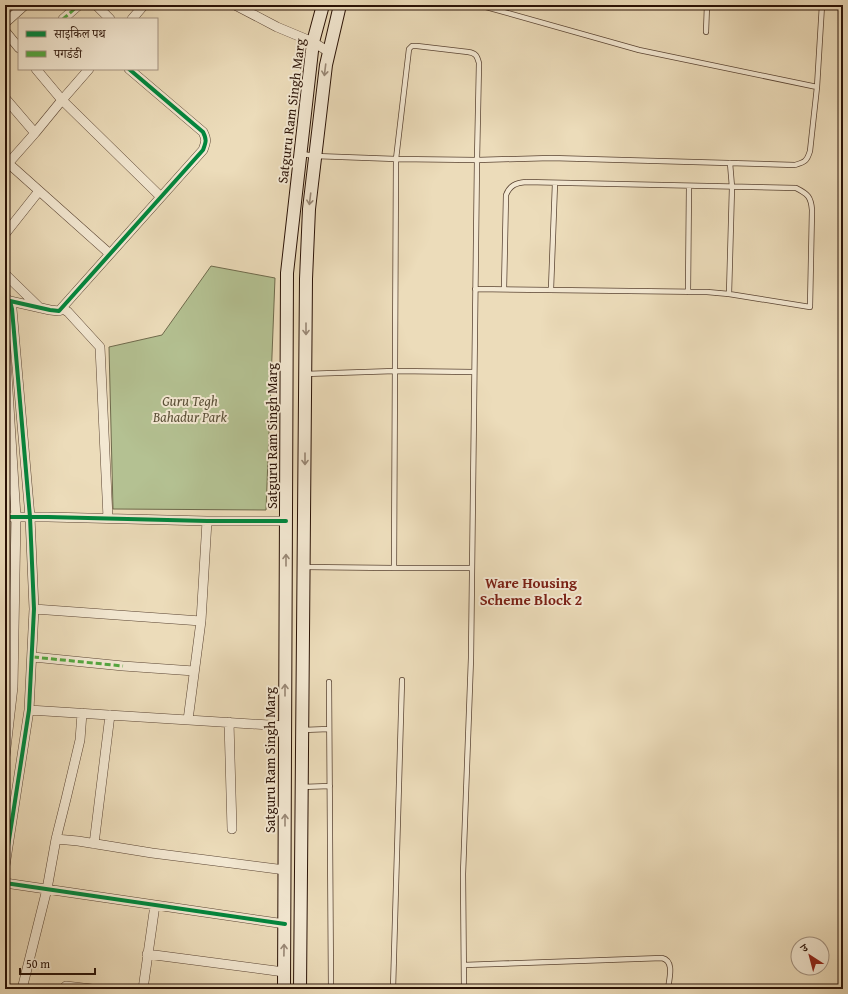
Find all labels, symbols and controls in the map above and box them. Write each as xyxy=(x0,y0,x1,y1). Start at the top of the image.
legend xyxy=(18,18,158,70)
text: साइकिल पथ xyxy=(53,25,106,42)
street label: Satguru Ram Singh Marg xyxy=(272,37,310,185)
text: पगडंडी xyxy=(53,45,83,62)
one-way arrow xyxy=(321,63,329,76)
one-way arrow xyxy=(306,192,314,205)
one-way arrow xyxy=(302,322,310,335)
street label: Satguru Ram Singh Marg xyxy=(262,363,282,509)
park label: Guru Tegh Bahadur Park xyxy=(152,391,228,427)
one-way arrow xyxy=(301,452,309,465)
one-way arrow xyxy=(282,554,290,567)
district label: Ware Housing Scheme Block 2 xyxy=(480,572,582,610)
one-way arrow xyxy=(282,684,289,697)
street label: Satguru Ram Singh Marg xyxy=(260,687,280,833)
one-way arrow xyxy=(281,814,289,827)
north arrow xyxy=(790,936,830,976)
text: उ xyxy=(796,939,812,957)
one-way arrow xyxy=(280,944,288,957)
scale bar xyxy=(20,950,95,976)
text: 50 m xyxy=(26,955,50,972)

